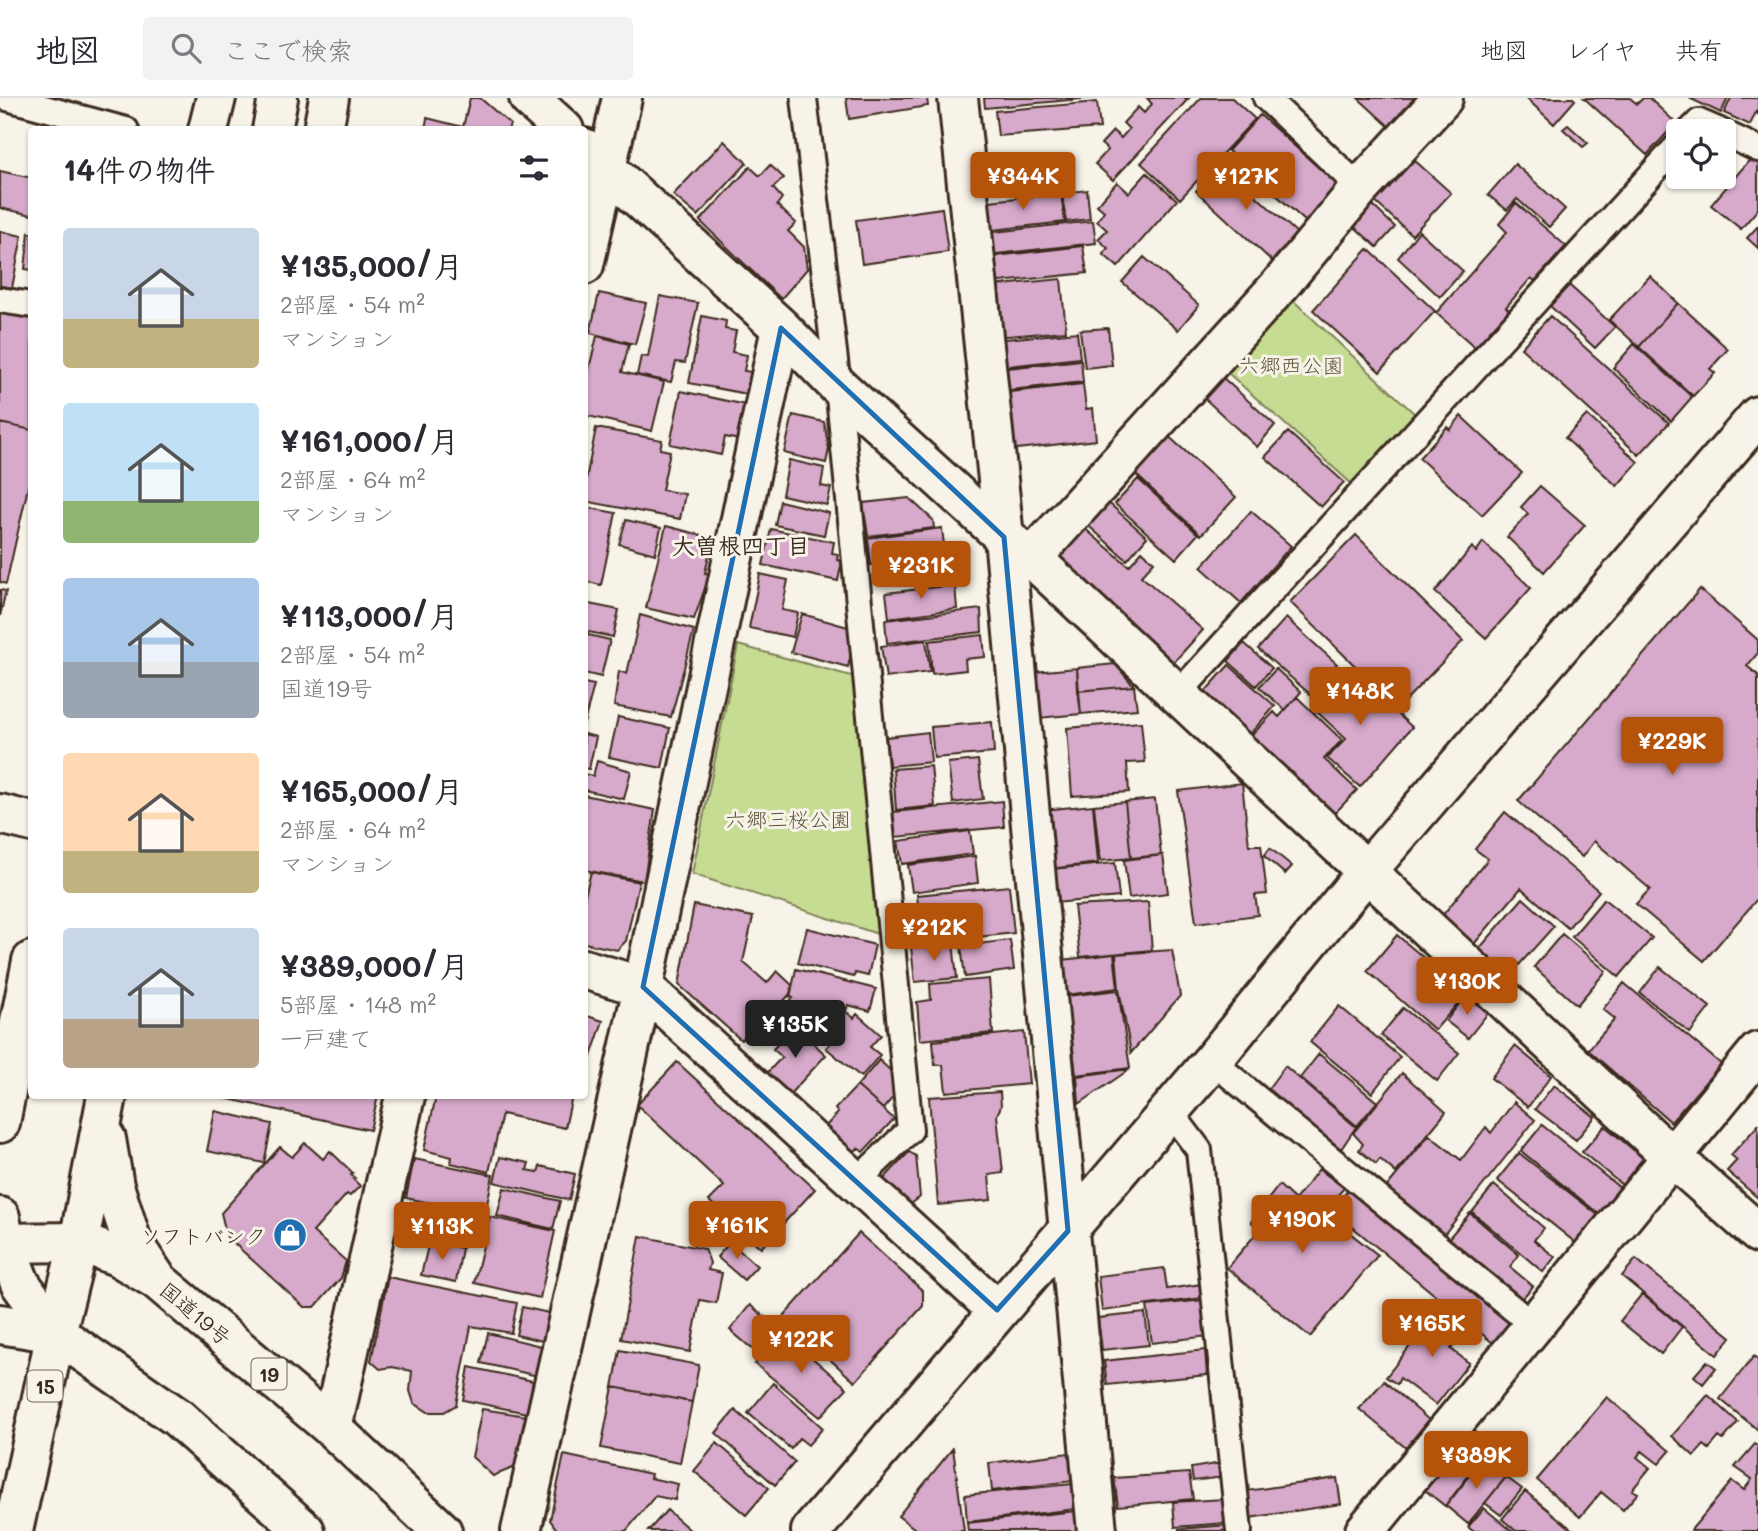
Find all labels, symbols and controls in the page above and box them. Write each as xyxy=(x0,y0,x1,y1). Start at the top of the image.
search box xyxy=(143,17,633,80)
text: 地図 xyxy=(35,27,101,70)
icon: search xyxy=(167,29,205,67)
text: ここで検索 xyxy=(223,33,353,67)
text: 地図 xyxy=(1480,34,1528,65)
text: レイヤ xyxy=(1566,34,1637,65)
text: 共有 xyxy=(1675,34,1723,65)
map controls xyxy=(1666,119,1736,189)
button: locate xyxy=(1666,119,1736,189)
text: 14件の物件 xyxy=(63,149,215,189)
icon: filters xyxy=(515,149,553,187)
pin: ¥344K xyxy=(974,152,1072,212)
pin: ¥127K xyxy=(1197,152,1295,212)
text: ¥344K xyxy=(986,160,1060,190)
text: ¥127K xyxy=(1213,160,1279,190)
text: ¥135,000/月 xyxy=(280,245,463,285)
icon: home xyxy=(119,256,203,340)
text: 2部屋 · 54 m² xyxy=(280,289,425,319)
text: マンション xyxy=(280,323,394,353)
park label: 六郷西公園 xyxy=(1239,351,1344,378)
text: ¥161,000/月 xyxy=(280,420,459,460)
icon: home xyxy=(119,431,203,515)
text: 2部屋 · 64 m² xyxy=(280,464,425,494)
text: マンション xyxy=(280,498,394,528)
district label: 大曽根四丁目 xyxy=(672,530,810,560)
pin: ¥231K xyxy=(872,542,970,601)
text: ¥231K xyxy=(887,549,955,579)
text: ¥113,000/月 xyxy=(280,595,459,635)
icon: home xyxy=(119,606,203,690)
text: 2部屋 · 54 m² xyxy=(280,639,425,669)
pin: ¥148K xyxy=(1311,668,1409,727)
text: 国道19号 xyxy=(280,673,373,703)
text: ¥148K xyxy=(1325,675,1395,705)
pin: ¥229K xyxy=(1623,718,1721,777)
text: ¥229K xyxy=(1637,725,1707,755)
text: ¥165,000/月 xyxy=(280,770,463,810)
icon: home xyxy=(119,781,203,865)
park label: 六郷三桜公園 xyxy=(725,805,851,832)
text: 2部屋 · 64 m² xyxy=(280,814,425,844)
text: マンション xyxy=(280,848,394,878)
pin: ¥212K xyxy=(885,904,983,963)
text: ¥212K xyxy=(901,911,967,941)
text: ¥389,000/月 xyxy=(280,945,469,985)
icon: home xyxy=(119,956,203,1040)
pin: ¥130K xyxy=(1418,958,1516,1017)
text: ¥130K xyxy=(1433,965,1501,995)
text: 5部屋 · 148 m² xyxy=(280,989,436,1019)
pin: ¥135K xyxy=(746,1000,844,1060)
text: ¥135K xyxy=(761,1008,829,1038)
text: 一戸建て xyxy=(280,1023,372,1053)
pin: ¥190K xyxy=(1253,1196,1351,1255)
pin: ¥113K xyxy=(393,1202,491,1262)
pin: ¥161K xyxy=(688,1202,786,1261)
text: ¥190K xyxy=(1268,1203,1337,1233)
text: ¥161K xyxy=(705,1209,769,1239)
text: ¥113K xyxy=(410,1210,474,1240)
shop icon: ソフトバンク xyxy=(271,1216,309,1254)
place label: ソフトバンク xyxy=(140,1222,266,1249)
street label: 国道19号 xyxy=(155,1275,237,1351)
pin: ¥165K xyxy=(1383,1300,1481,1359)
text: ¥165K xyxy=(1398,1307,1466,1337)
pin: ¥122K xyxy=(752,1316,850,1375)
text: ¥122K xyxy=(768,1323,834,1353)
road number: 19 xyxy=(252,1358,286,1390)
road number: 15 xyxy=(28,1370,62,1402)
pin: ¥389K xyxy=(1427,1432,1525,1491)
text: ¥389K xyxy=(1440,1439,1512,1469)

